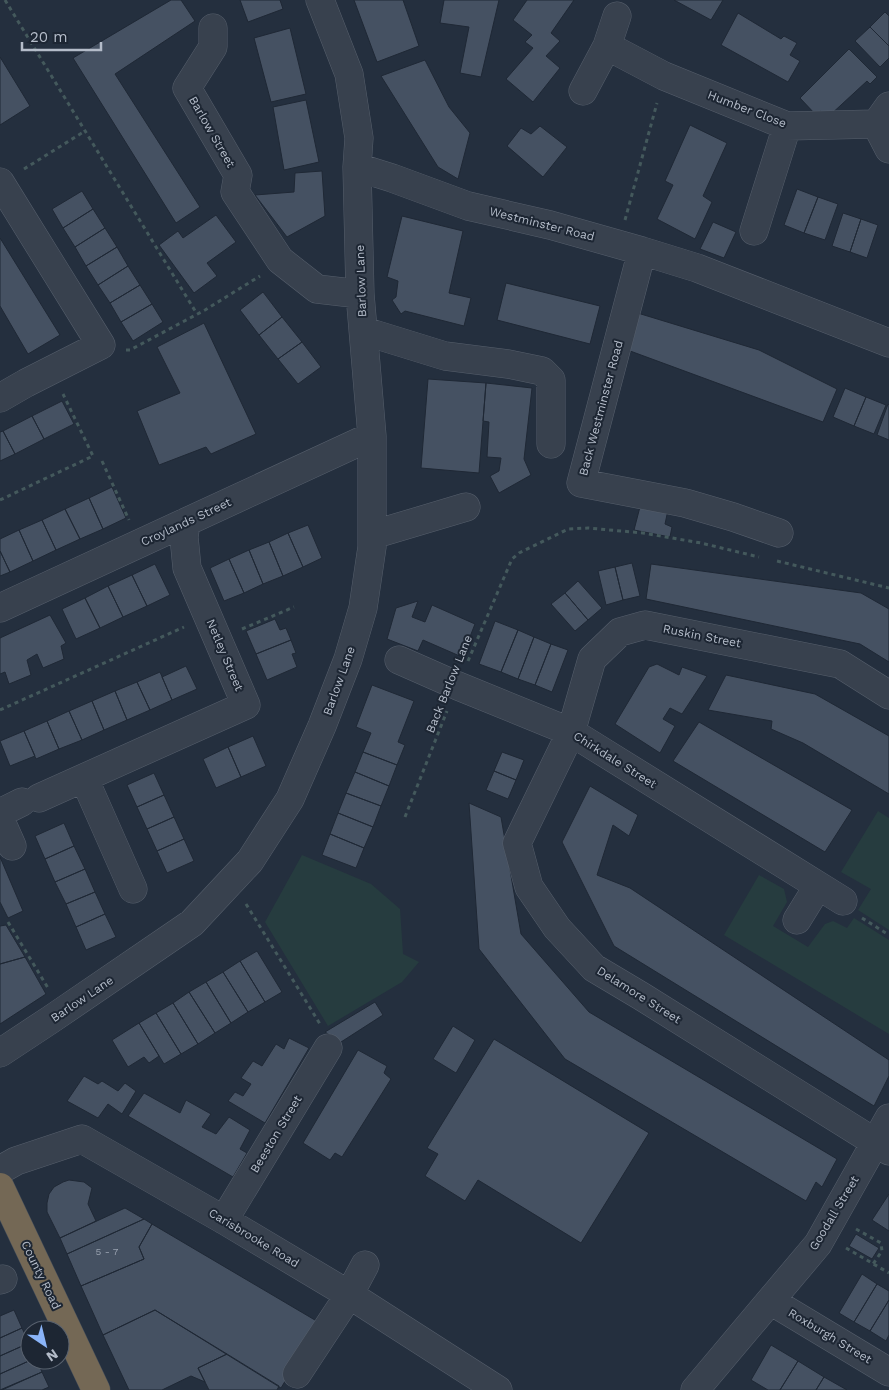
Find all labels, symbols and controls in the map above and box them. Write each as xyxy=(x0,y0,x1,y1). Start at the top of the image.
scale bar xyxy=(22,20,101,52)
text: 20 m xyxy=(30,28,68,46)
street label: Humber Close xyxy=(706,88,788,130)
street label: Barlow Street xyxy=(186,94,238,170)
street label: Westminster Road xyxy=(488,204,596,244)
street label: Barlow Lane xyxy=(353,245,369,317)
street label: Back Westminster Road xyxy=(576,339,626,477)
street label: Croylands Street xyxy=(139,495,233,549)
street label: Netley Street xyxy=(204,617,246,693)
street label: Ruskin Street xyxy=(662,622,742,650)
street label: Back Barlow Lane xyxy=(423,633,475,735)
street label: Barlow Lane xyxy=(320,645,358,717)
street label: Chirkdale Street xyxy=(571,729,659,791)
street label: Delamore Street xyxy=(594,963,684,1027)
street label: Barlow Lane xyxy=(48,973,116,1025)
street label: Beeston Street xyxy=(247,1093,305,1175)
street label: Goodall Street xyxy=(806,1173,862,1253)
street label: Carisbrooke Road xyxy=(206,1205,302,1271)
street label: County Road xyxy=(18,1238,64,1312)
house number: 5 - 7 xyxy=(96,1246,119,1257)
street label: Roxburgh Street xyxy=(786,1306,874,1366)
north arrow xyxy=(20,1320,70,1370)
text: N xyxy=(44,1346,61,1365)

